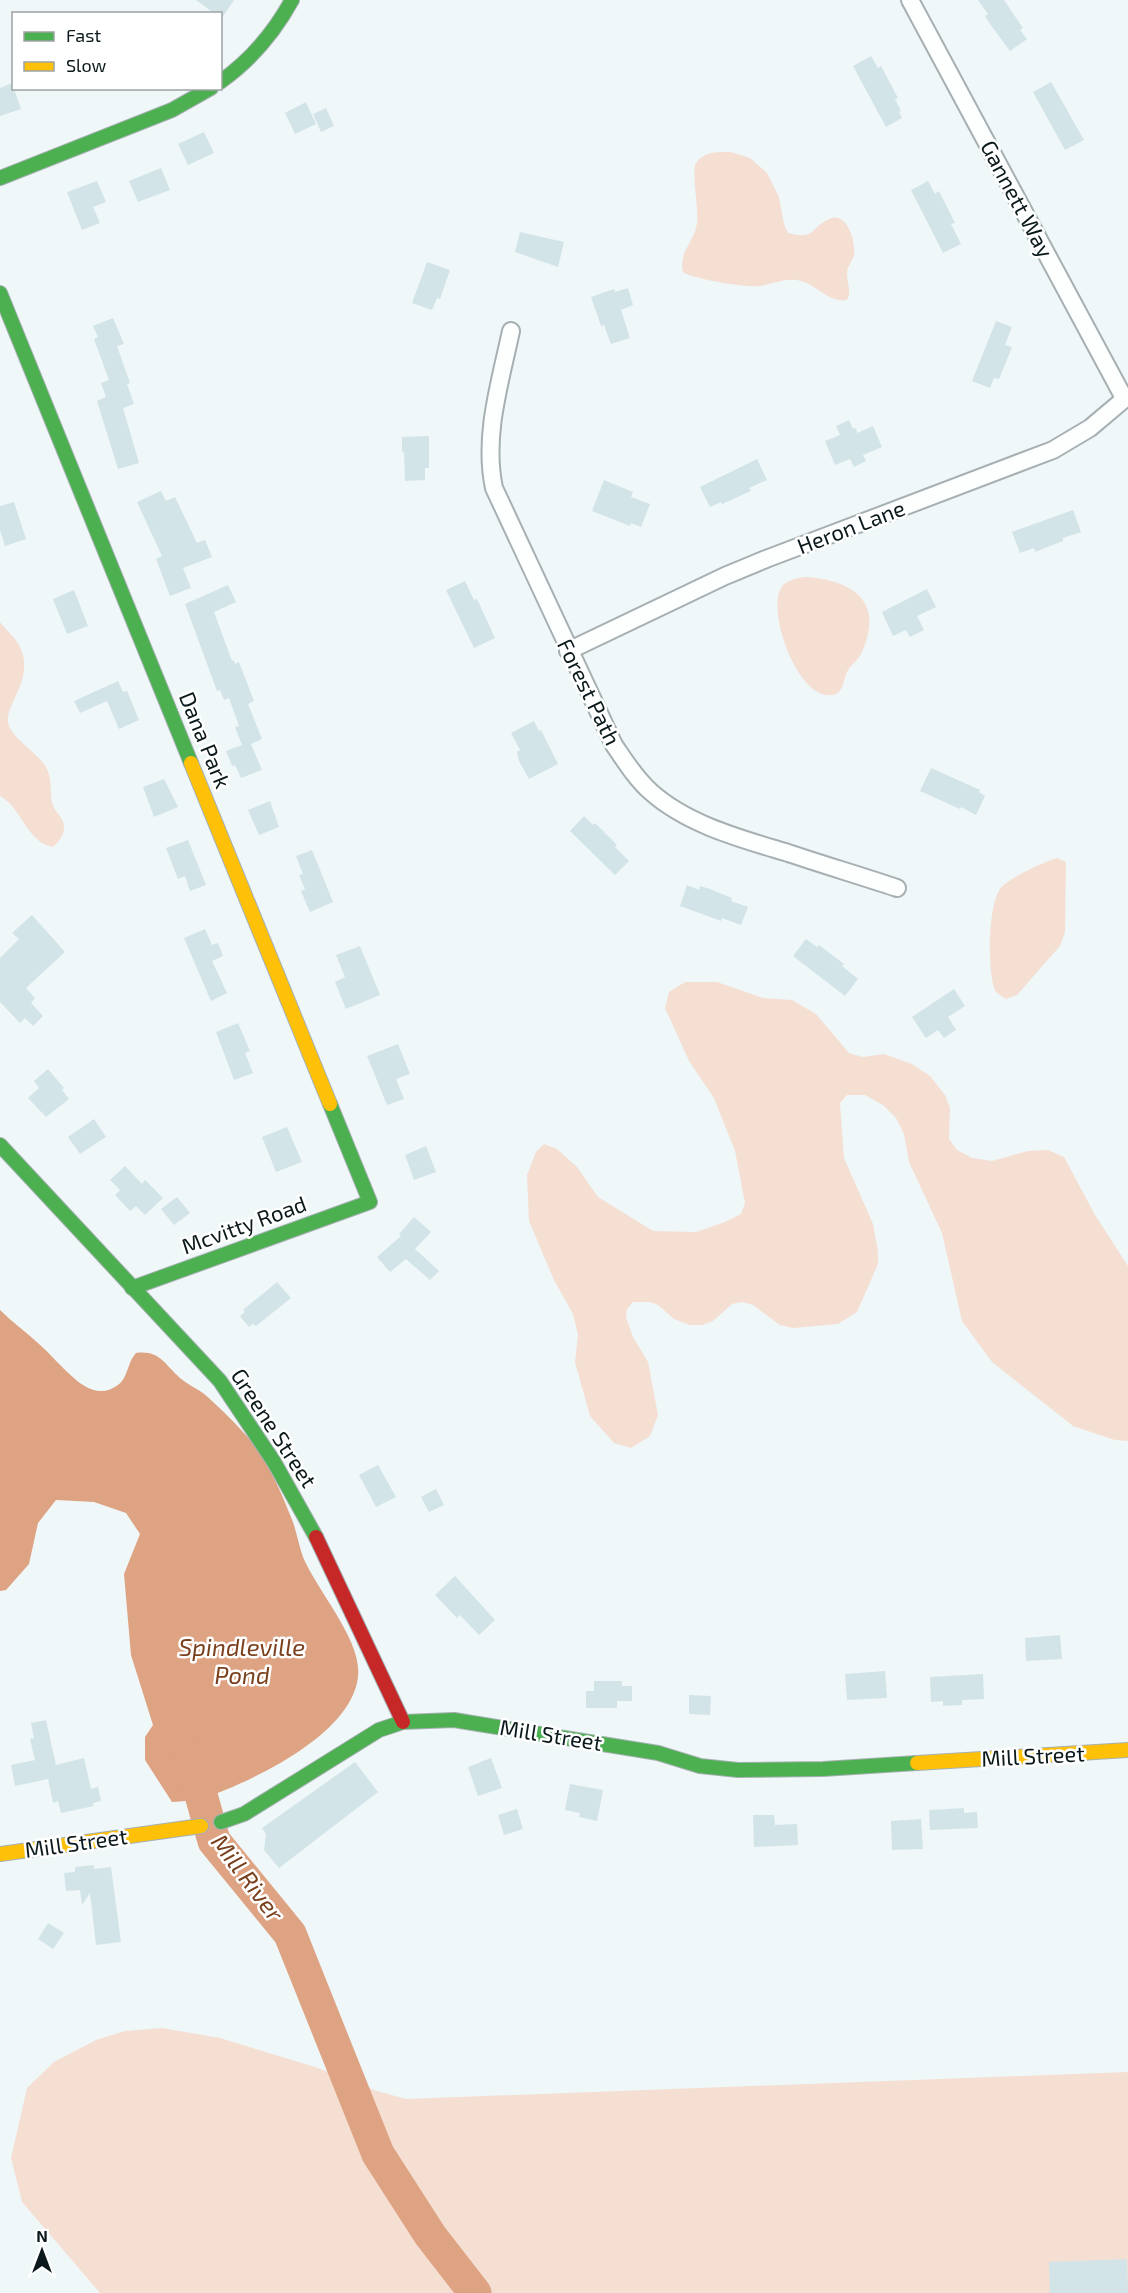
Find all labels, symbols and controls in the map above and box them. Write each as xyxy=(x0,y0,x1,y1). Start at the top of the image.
legend xyxy=(12,12,222,90)
text: Fast xyxy=(66,24,101,46)
text: Slow xyxy=(66,54,107,76)
street label: Gannett Way xyxy=(976,135,1060,262)
street label: Heron Lane xyxy=(793,494,908,558)
street label: Forest Path xyxy=(553,634,627,749)
street label: Dana Park xyxy=(175,688,237,792)
street label: Mcvitty Road xyxy=(178,1189,309,1259)
street label: Greene Street xyxy=(227,1363,323,1492)
water label: Spindleville Pond xyxy=(179,1632,305,1689)
street label: Mill Street xyxy=(498,1713,604,1755)
street label: Mill Street xyxy=(981,1739,1085,1771)
street label: Mill Street xyxy=(23,1822,129,1862)
water label: Mill River xyxy=(206,1828,291,1927)
north arrow xyxy=(12,2221,72,2281)
text: N xyxy=(36,2226,48,2245)

